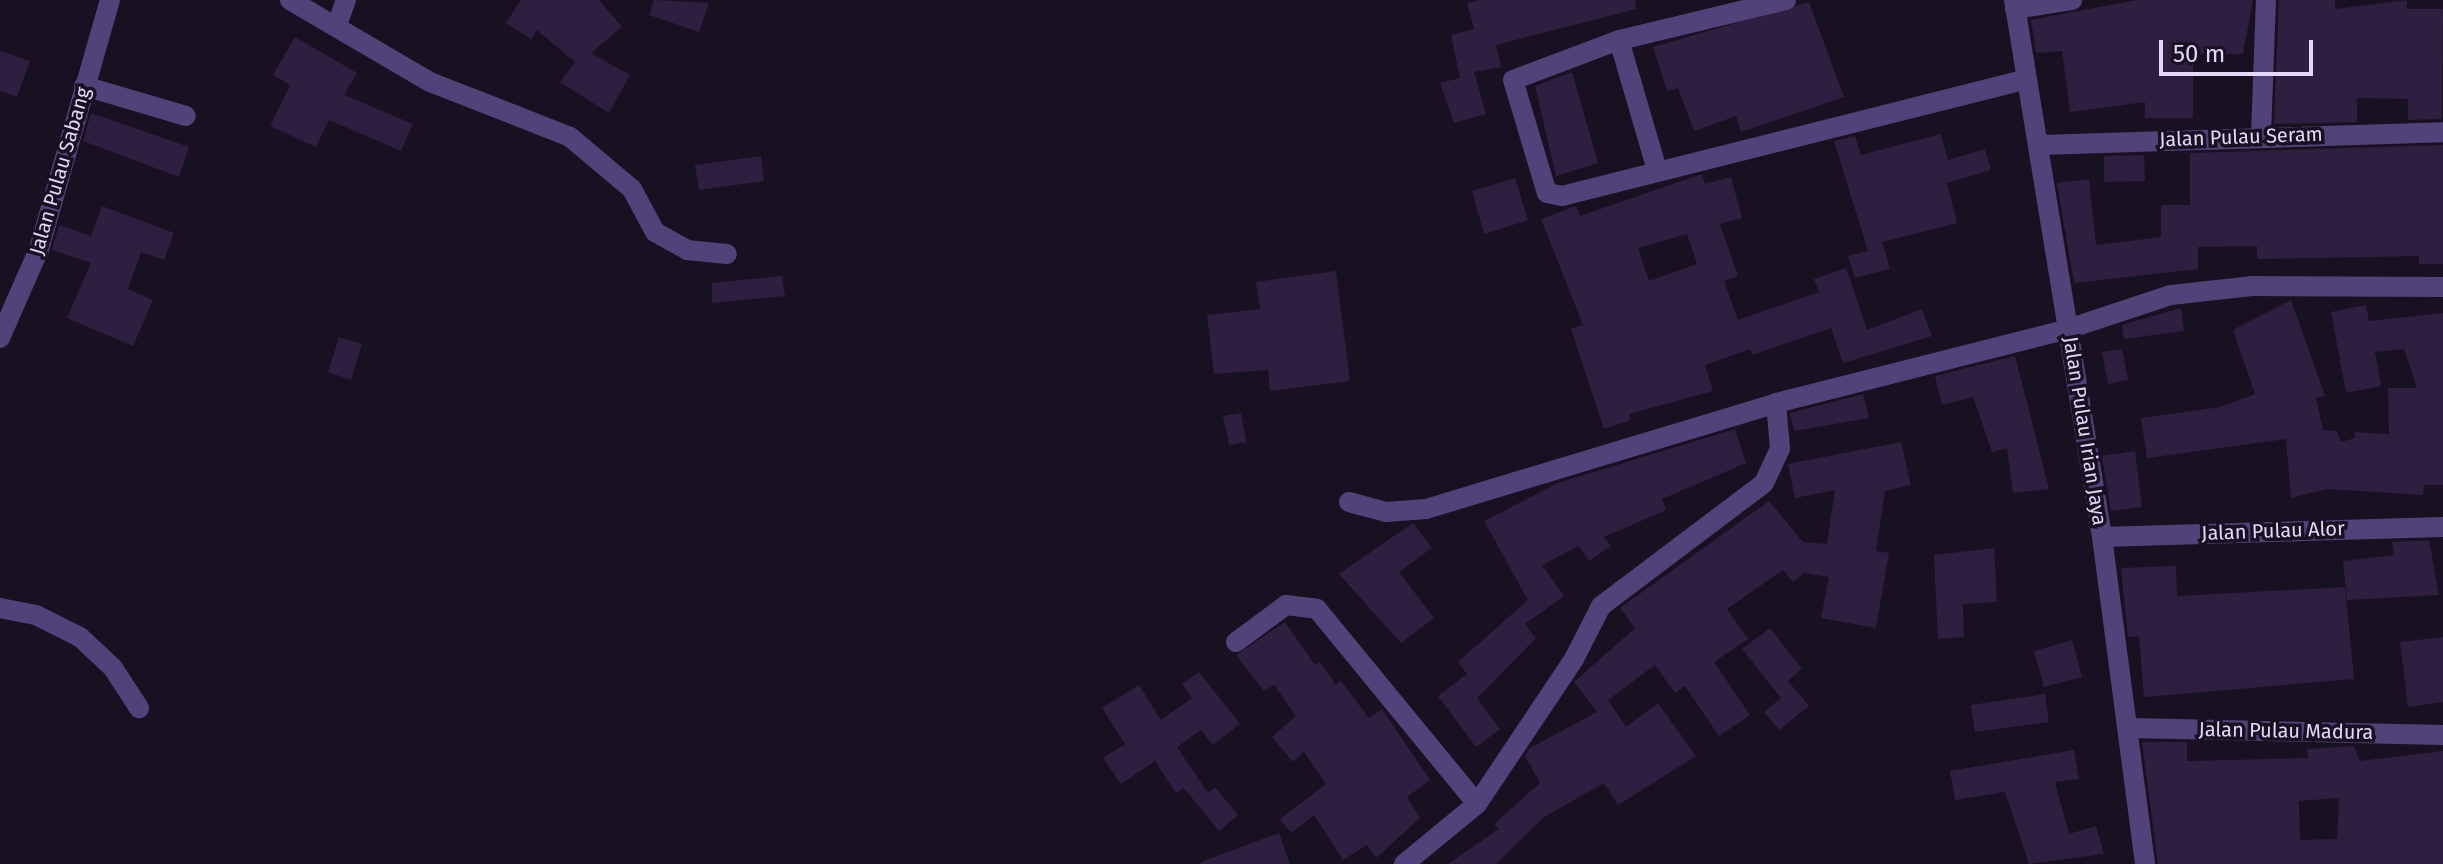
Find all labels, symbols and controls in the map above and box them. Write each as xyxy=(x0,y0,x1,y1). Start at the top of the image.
scale bar xyxy=(2163,24,2317,74)
text: 50 m xyxy=(2173,40,2225,68)
street label: Jalan Pulau Sabang xyxy=(25,84,95,258)
street label: Jalan Pulau Seram xyxy=(2159,122,2323,152)
street label: Jalan Pulau Irian Jaya xyxy=(2058,335,2112,527)
street label: Jalan Pulau Alor xyxy=(2201,517,2345,545)
street label: Jalan Pulau Madura xyxy=(2198,717,2374,745)

